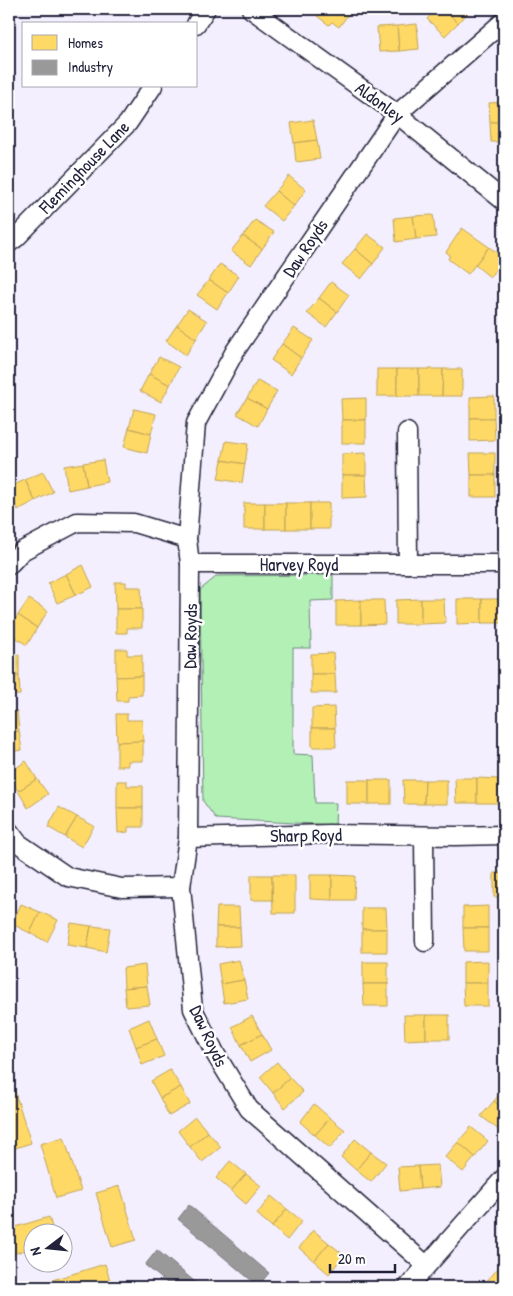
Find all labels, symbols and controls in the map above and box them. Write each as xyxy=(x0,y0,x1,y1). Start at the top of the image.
legend xyxy=(22,22,198,88)
text: Homes xyxy=(68,32,103,53)
text: Industry xyxy=(68,56,113,77)
street label: Aldonley xyxy=(350,76,410,129)
street label: Fleminghouse Lane xyxy=(32,115,135,220)
street label: Daw Royds xyxy=(276,214,334,282)
street label: Harvey Royd xyxy=(260,552,338,577)
street label: Daw Royds xyxy=(177,603,203,669)
street label: Sharp Royd xyxy=(270,822,342,848)
street label: Daw Royds xyxy=(184,1001,234,1071)
north arrow xyxy=(22,1224,72,1274)
scale bar xyxy=(330,1241,396,1273)
text: N xyxy=(25,1245,45,1258)
text: 20 m xyxy=(338,1248,365,1269)

